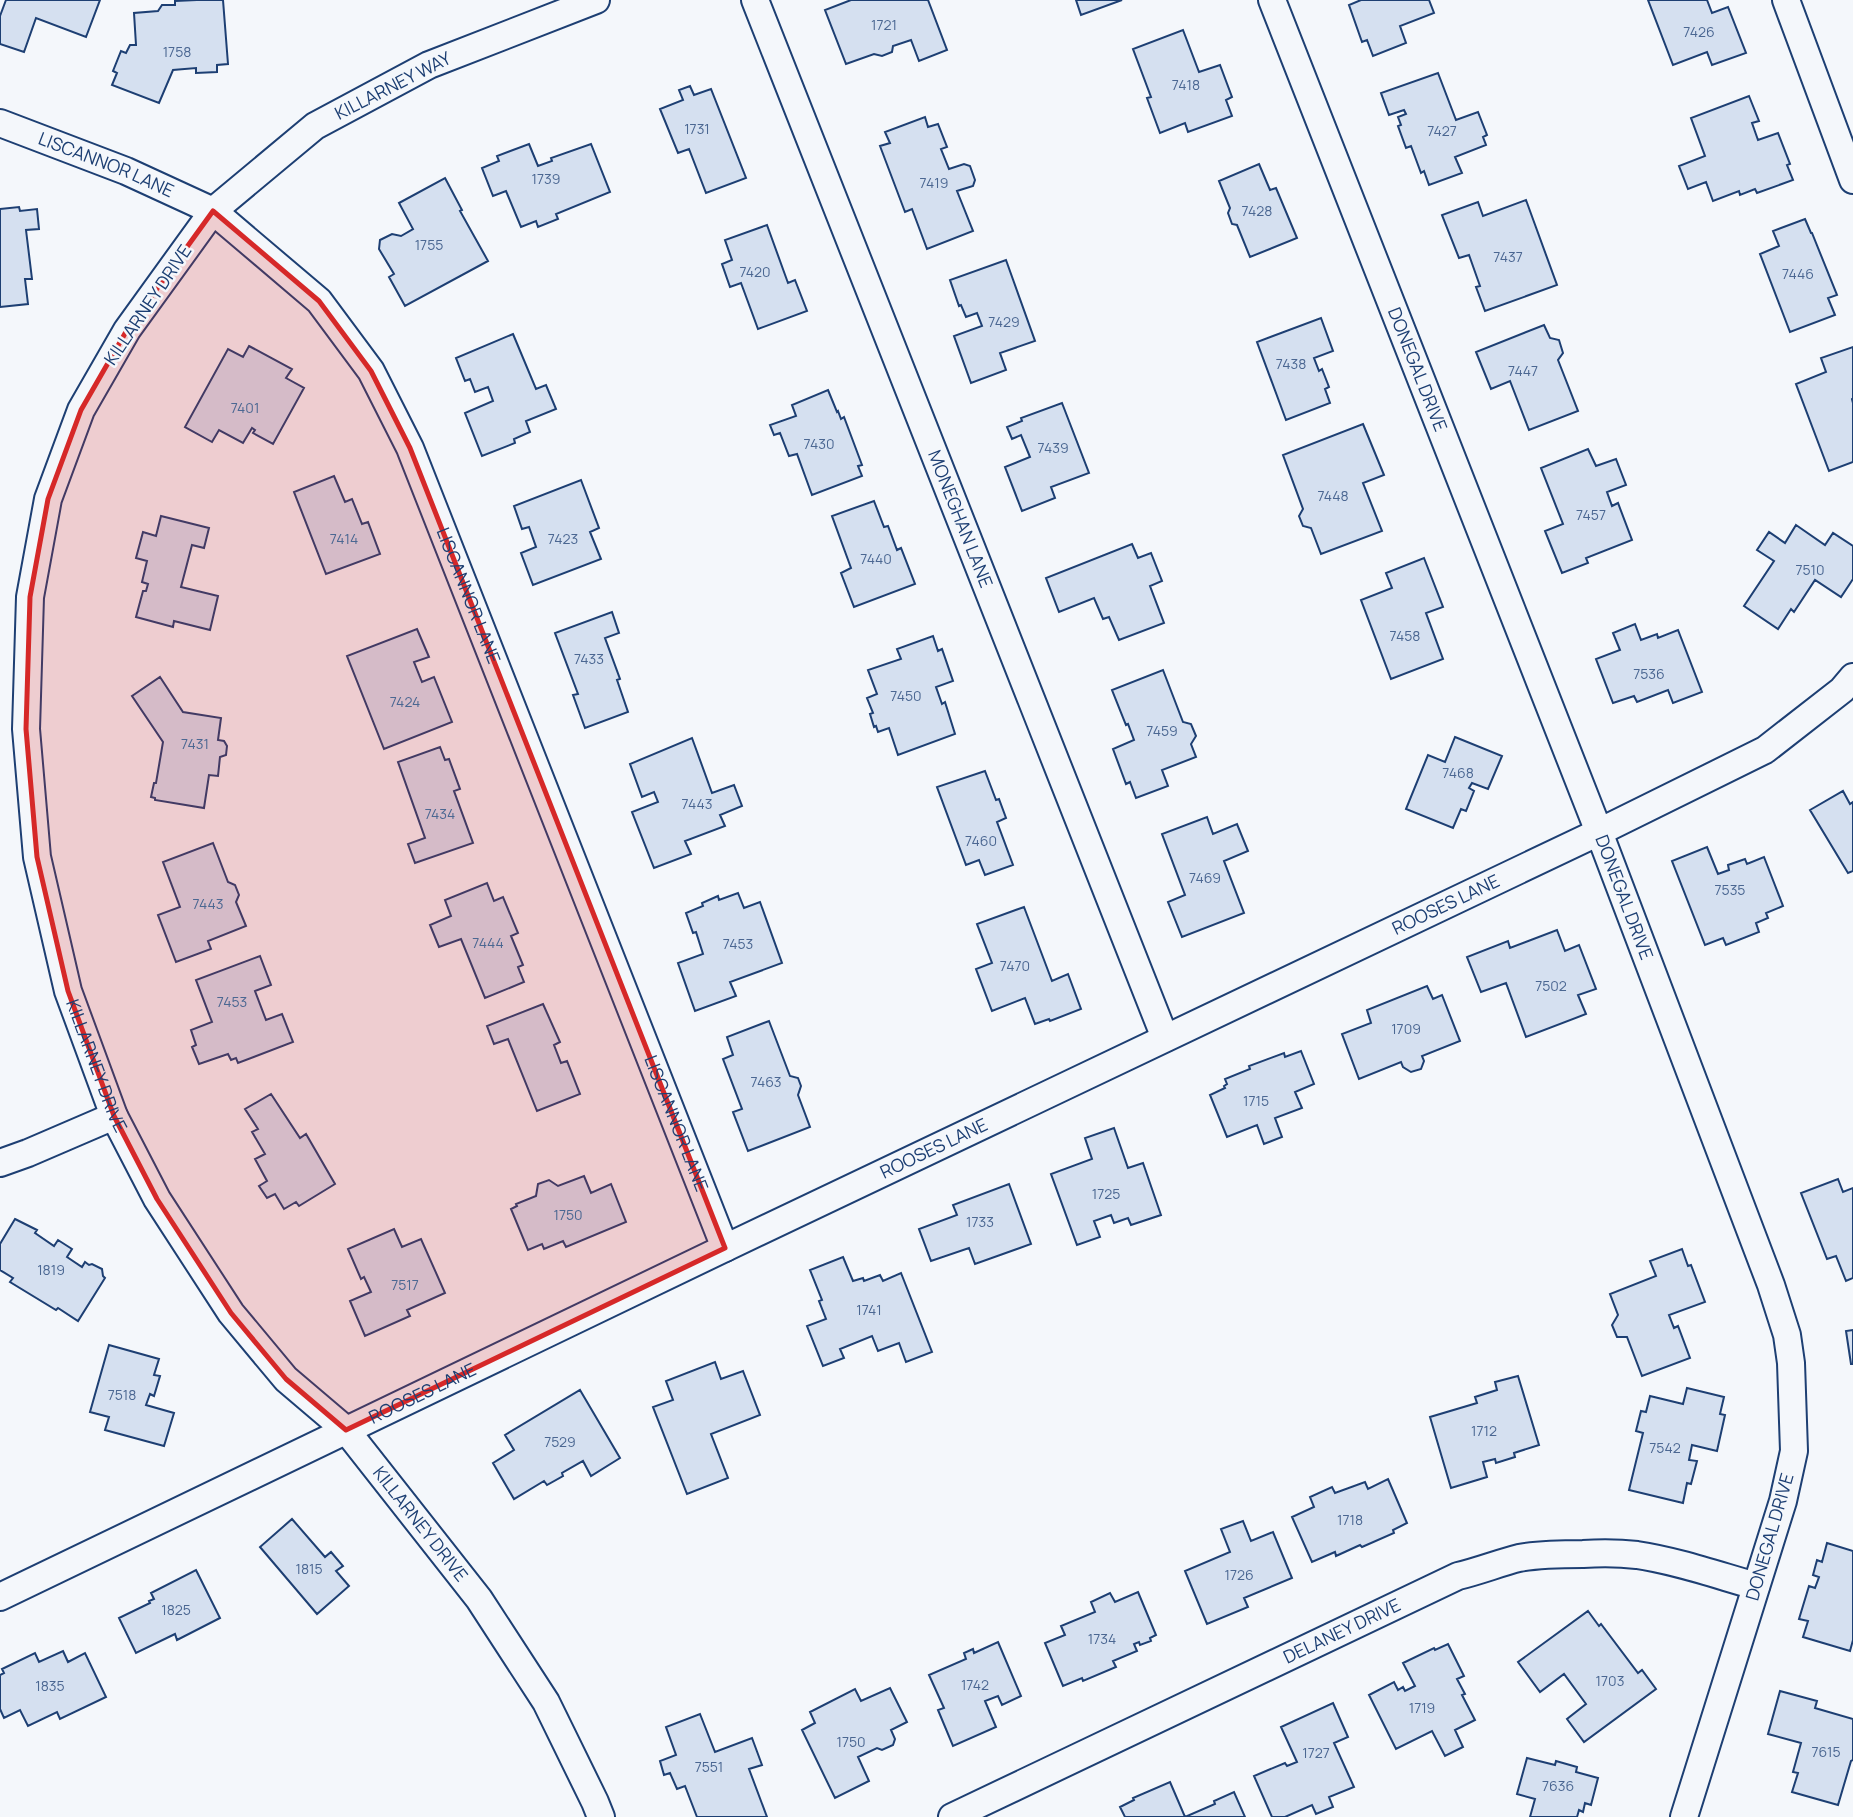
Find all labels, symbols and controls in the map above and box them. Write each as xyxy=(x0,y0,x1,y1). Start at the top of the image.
house number: 1721 xyxy=(871,15,897,34)
house number: 7426 xyxy=(1683,22,1715,41)
house number: 1758 xyxy=(163,42,191,61)
street label: KILLARNEY WAY xyxy=(330,45,456,125)
house number: 7418 xyxy=(1172,75,1200,94)
house number: 1731 xyxy=(684,119,710,138)
house number: 7427 xyxy=(1427,121,1457,140)
street label: LISCANNOR LANE xyxy=(35,126,178,202)
house number: 1739 xyxy=(532,169,560,188)
house number: 7419 xyxy=(920,173,948,192)
house number: 7428 xyxy=(1242,201,1272,220)
house number: 1755 xyxy=(415,235,443,254)
street label: KILLARNEY DRIVE xyxy=(98,240,196,369)
house number: 7437 xyxy=(1493,247,1523,266)
house number: 7420 xyxy=(739,262,771,281)
house number: 7446 xyxy=(1782,264,1814,283)
street label: DONEGAL DRIVE xyxy=(1383,303,1453,435)
house number: 7429 xyxy=(988,312,1020,331)
house number: 7438 xyxy=(1276,354,1306,373)
house number: 7447 xyxy=(1508,361,1538,380)
house number: 7401 xyxy=(231,398,259,417)
house number: 7430 xyxy=(803,434,835,453)
house number: 7439 xyxy=(1037,438,1069,457)
street label: MONEGHAN LANE xyxy=(923,446,999,591)
house number: 7448 xyxy=(1317,486,1349,505)
house number: 7457 xyxy=(1576,505,1606,524)
street label: LISCANNOR LANE xyxy=(432,524,507,667)
house number: 7414 xyxy=(330,529,358,548)
house number: 7423 xyxy=(548,529,578,548)
house number: 7440 xyxy=(860,549,892,568)
house number: 7510 xyxy=(1795,560,1825,579)
house number: 7458 xyxy=(1390,626,1420,645)
house number: 7433 xyxy=(574,649,604,668)
house number: 7536 xyxy=(1633,664,1665,683)
house number: 7450 xyxy=(890,686,922,705)
house number: 7424 xyxy=(390,692,420,711)
house number: 7459 xyxy=(1146,721,1178,740)
house number: 7431 xyxy=(181,734,209,753)
house number: 7468 xyxy=(1442,763,1474,782)
house number: 7443 xyxy=(682,794,712,813)
house number: 7434 xyxy=(425,804,455,823)
house number: 7460 xyxy=(965,831,997,850)
street label: DONEGAL DRIVE xyxy=(1590,831,1659,963)
house number: 7469 xyxy=(1189,868,1221,887)
street label: ROOSES LANE xyxy=(1388,868,1503,940)
house number: 7535 xyxy=(1715,880,1745,899)
house number: 7443 xyxy=(193,894,223,913)
house number: 7444 xyxy=(472,933,504,952)
house number: 7453 xyxy=(723,934,753,953)
house number: 7470 xyxy=(1000,956,1030,975)
house number: 7502 xyxy=(1535,976,1567,995)
house number: 7453 xyxy=(217,992,247,1011)
street label: KILLARNEY DRIVE xyxy=(61,996,133,1136)
house number: 1709 xyxy=(1391,1019,1421,1038)
street label: LISCANNOR LANE xyxy=(639,1051,714,1195)
house number: 7463 xyxy=(750,1072,782,1091)
house number: 1715 xyxy=(1243,1091,1269,1110)
street label: ROOSES LANE xyxy=(876,1112,991,1183)
house number: 1725 xyxy=(1092,1184,1120,1203)
house number: 1750 xyxy=(553,1205,583,1224)
house number: 1733 xyxy=(966,1212,994,1231)
house number: 1819 xyxy=(37,1260,65,1279)
house number: 7517 xyxy=(391,1275,419,1294)
house number: 1741 xyxy=(856,1300,882,1319)
street label: ROOSES LANE xyxy=(365,1357,480,1429)
house number: 7518 xyxy=(108,1385,136,1404)
house number: 1712 xyxy=(1471,1421,1497,1440)
house number: 7529 xyxy=(544,1432,576,1451)
house number: 7542 xyxy=(1649,1438,1681,1457)
street label: KILLARNEY DRIVE xyxy=(368,1461,474,1586)
street label: DONEGAL DRIVE xyxy=(1739,1470,1799,1603)
house number: 1718 xyxy=(1337,1510,1363,1529)
house number: 1815 xyxy=(295,1559,323,1578)
house number: 1726 xyxy=(1224,1565,1254,1584)
street label: DELANEY DRIVE xyxy=(1279,1592,1404,1669)
house number: 1825 xyxy=(161,1600,191,1619)
house number: 1734 xyxy=(1088,1629,1116,1648)
house number: 1703 xyxy=(1596,1671,1624,1690)
house number: 1742 xyxy=(961,1675,989,1694)
house number: 1835 xyxy=(35,1676,65,1695)
house number: 1719 xyxy=(1409,1698,1435,1717)
house number: 1750 xyxy=(836,1732,866,1751)
house number: 7615 xyxy=(1811,1742,1841,1761)
house number: 1727 xyxy=(1302,1743,1330,1762)
house number: 7551 xyxy=(695,1757,723,1776)
house number: 7636 xyxy=(1542,1776,1574,1795)

